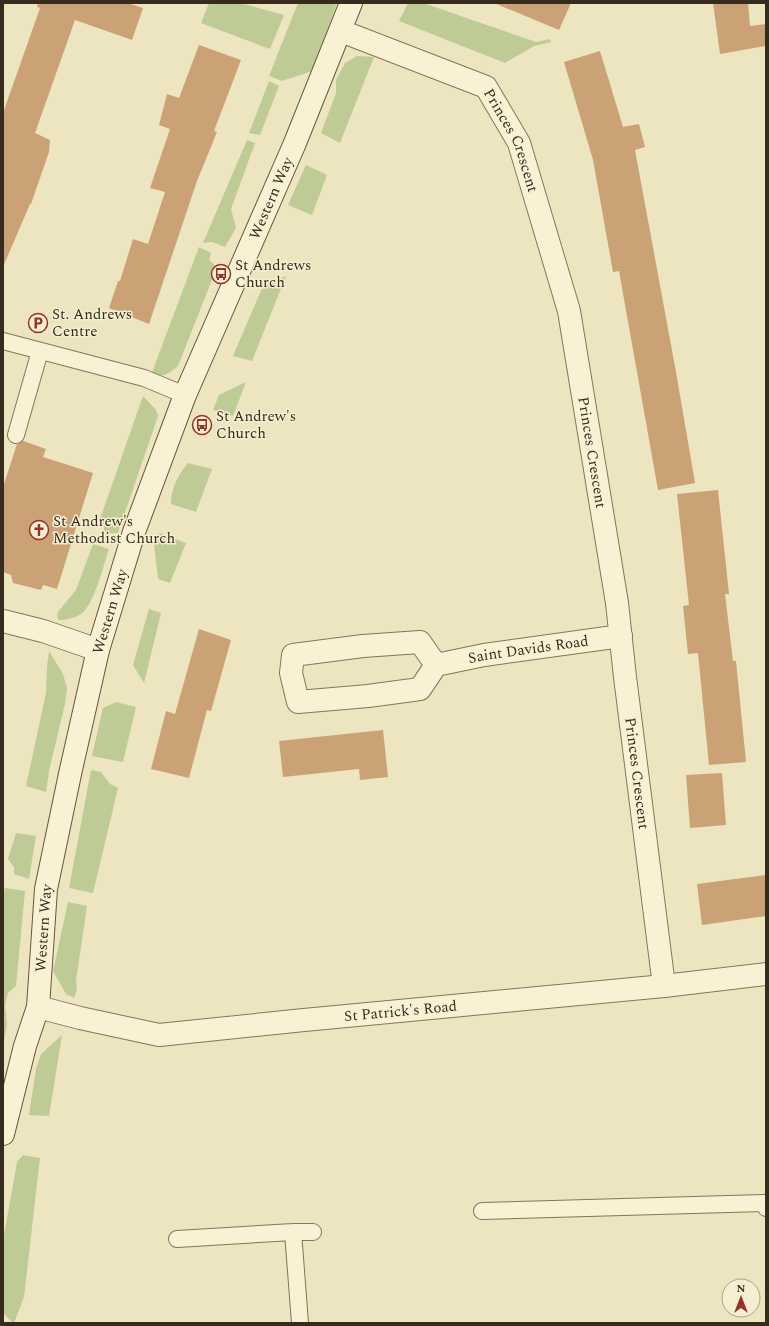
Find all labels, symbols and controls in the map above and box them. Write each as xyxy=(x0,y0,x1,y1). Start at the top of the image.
street label: Princes Crescent xyxy=(478,84,545,195)
street label: Western Way xyxy=(243,153,299,243)
place label: St Andrews Church xyxy=(235,254,312,294)
bus stop icon: St Andrews Church xyxy=(210,263,232,285)
place label: St. Andrews Centre xyxy=(52,303,132,343)
parking icon: St. Andrews Centre xyxy=(27,312,49,334)
street label: Princes Crescent xyxy=(572,395,613,510)
place label: St Andrew's Church xyxy=(216,405,296,445)
bus stop icon: St Andrew's Church xyxy=(191,414,213,436)
place label: St Andrew's Methodist Church xyxy=(53,510,176,550)
church icon: St Andrew's Methodist Church xyxy=(28,519,50,541)
street label: Western Way xyxy=(86,565,134,657)
street label: Saint Davids Road xyxy=(466,629,590,670)
street label: Princes Crescent xyxy=(619,716,656,830)
street label: Western Way xyxy=(29,881,58,973)
street label: St Patrick's Road xyxy=(343,994,458,1028)
north arrow xyxy=(721,1278,761,1318)
text: N xyxy=(737,1280,746,1297)

